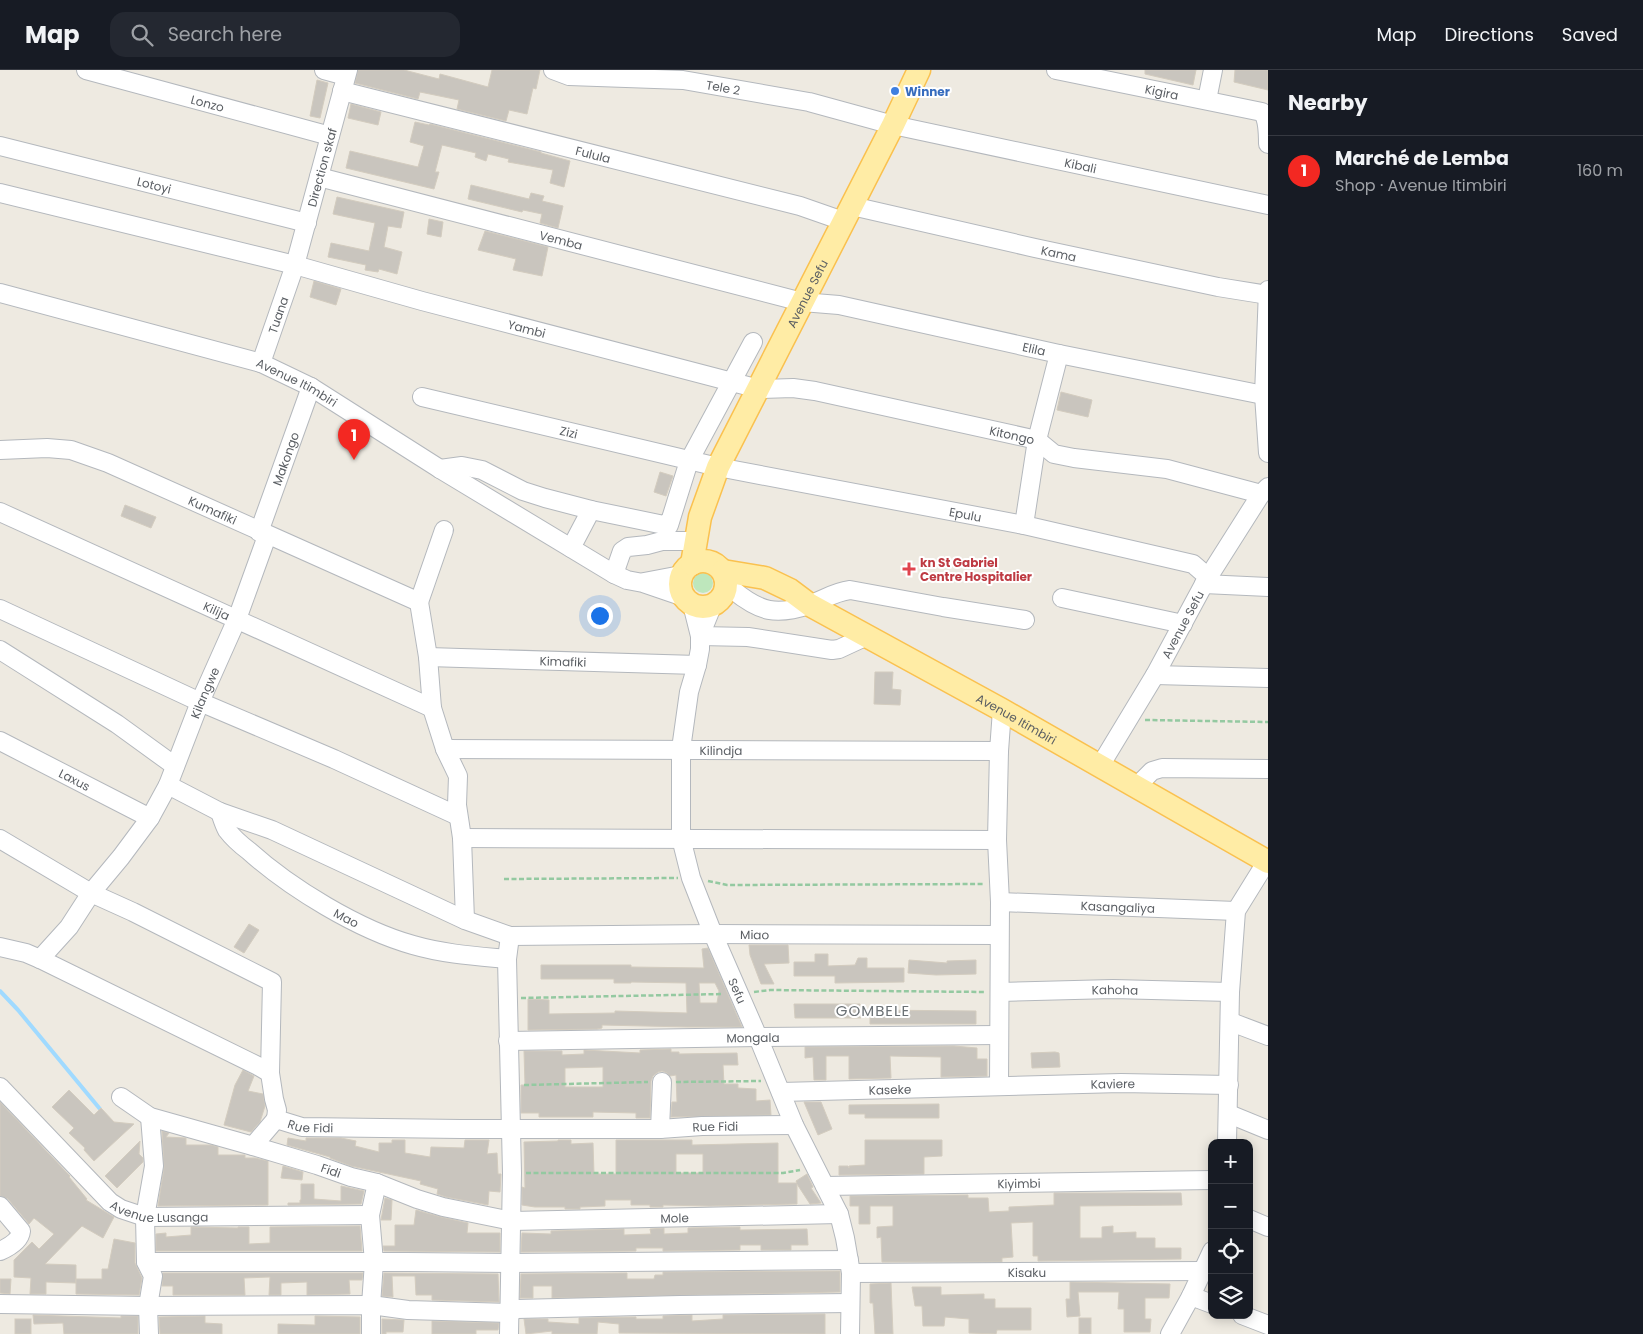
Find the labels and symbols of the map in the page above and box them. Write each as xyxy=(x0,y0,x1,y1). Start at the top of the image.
street label: Tele 2 xyxy=(705,76,742,98)
street label: Kigira xyxy=(1144,80,1180,103)
place label: Winner xyxy=(905,83,950,100)
marker: Winner xyxy=(889,85,901,97)
street label: Lonzo xyxy=(189,90,226,116)
street label: Direction skaf xyxy=(303,126,340,209)
street label: Fulula xyxy=(574,142,612,167)
street label: Kibali xyxy=(1063,153,1098,177)
street label: Lotoyi xyxy=(135,172,173,197)
street label: Vemba xyxy=(538,226,585,253)
street label: Kama xyxy=(1039,241,1078,265)
street label: Avenue Sefu xyxy=(782,256,831,330)
street label: Tuana xyxy=(263,294,292,336)
street label: Yambi xyxy=(506,315,548,341)
street label: Elila xyxy=(1021,338,1047,359)
street label: Avenue Itimbiri xyxy=(254,354,341,410)
pin: 1 xyxy=(338,419,370,460)
street label: Zizi xyxy=(558,421,580,442)
street label: Kitongo xyxy=(988,421,1037,448)
street label: Makongo xyxy=(268,429,303,488)
street label: Kumafiki xyxy=(186,492,240,528)
street label: Epulu xyxy=(948,503,983,525)
place label: kn St Gabriel Centre Hospitalier xyxy=(920,554,1032,585)
marker: kn St Gabriel Centre Hospitalier xyxy=(902,562,916,576)
street label: Avenue Sefu xyxy=(1157,587,1207,661)
street label: Kilija xyxy=(201,597,233,624)
your location xyxy=(587,603,613,629)
street label: Kimafiki xyxy=(539,652,587,670)
street label: Kilangwe xyxy=(186,664,223,721)
street label: Avenue Itimbiri xyxy=(973,689,1060,748)
street label: Kilindja xyxy=(699,741,743,759)
street label: Laxus xyxy=(56,764,93,794)
street label: Kasangaliya xyxy=(1080,897,1155,916)
street label: Mao xyxy=(331,904,362,931)
street label: Miao xyxy=(740,926,770,943)
street label: Sefu xyxy=(725,975,751,1006)
street label: Kahoha xyxy=(1091,980,1138,998)
district label: GOMBELE xyxy=(836,1000,910,1021)
street label: Mongala xyxy=(726,1028,780,1046)
street label: Kaviere xyxy=(1090,1074,1135,1092)
street label: Kaseke xyxy=(868,1080,912,1098)
street label: Rue Fidi xyxy=(286,1115,333,1136)
street label: Rue Fidi xyxy=(692,1117,738,1135)
street label: Fidi xyxy=(319,1159,343,1181)
street label: Kiyimbi xyxy=(997,1174,1041,1192)
street label: Avenue Lusanga xyxy=(107,1196,208,1226)
street label: Mole xyxy=(660,1209,689,1226)
street label: Kisaku xyxy=(1008,1263,1046,1281)

